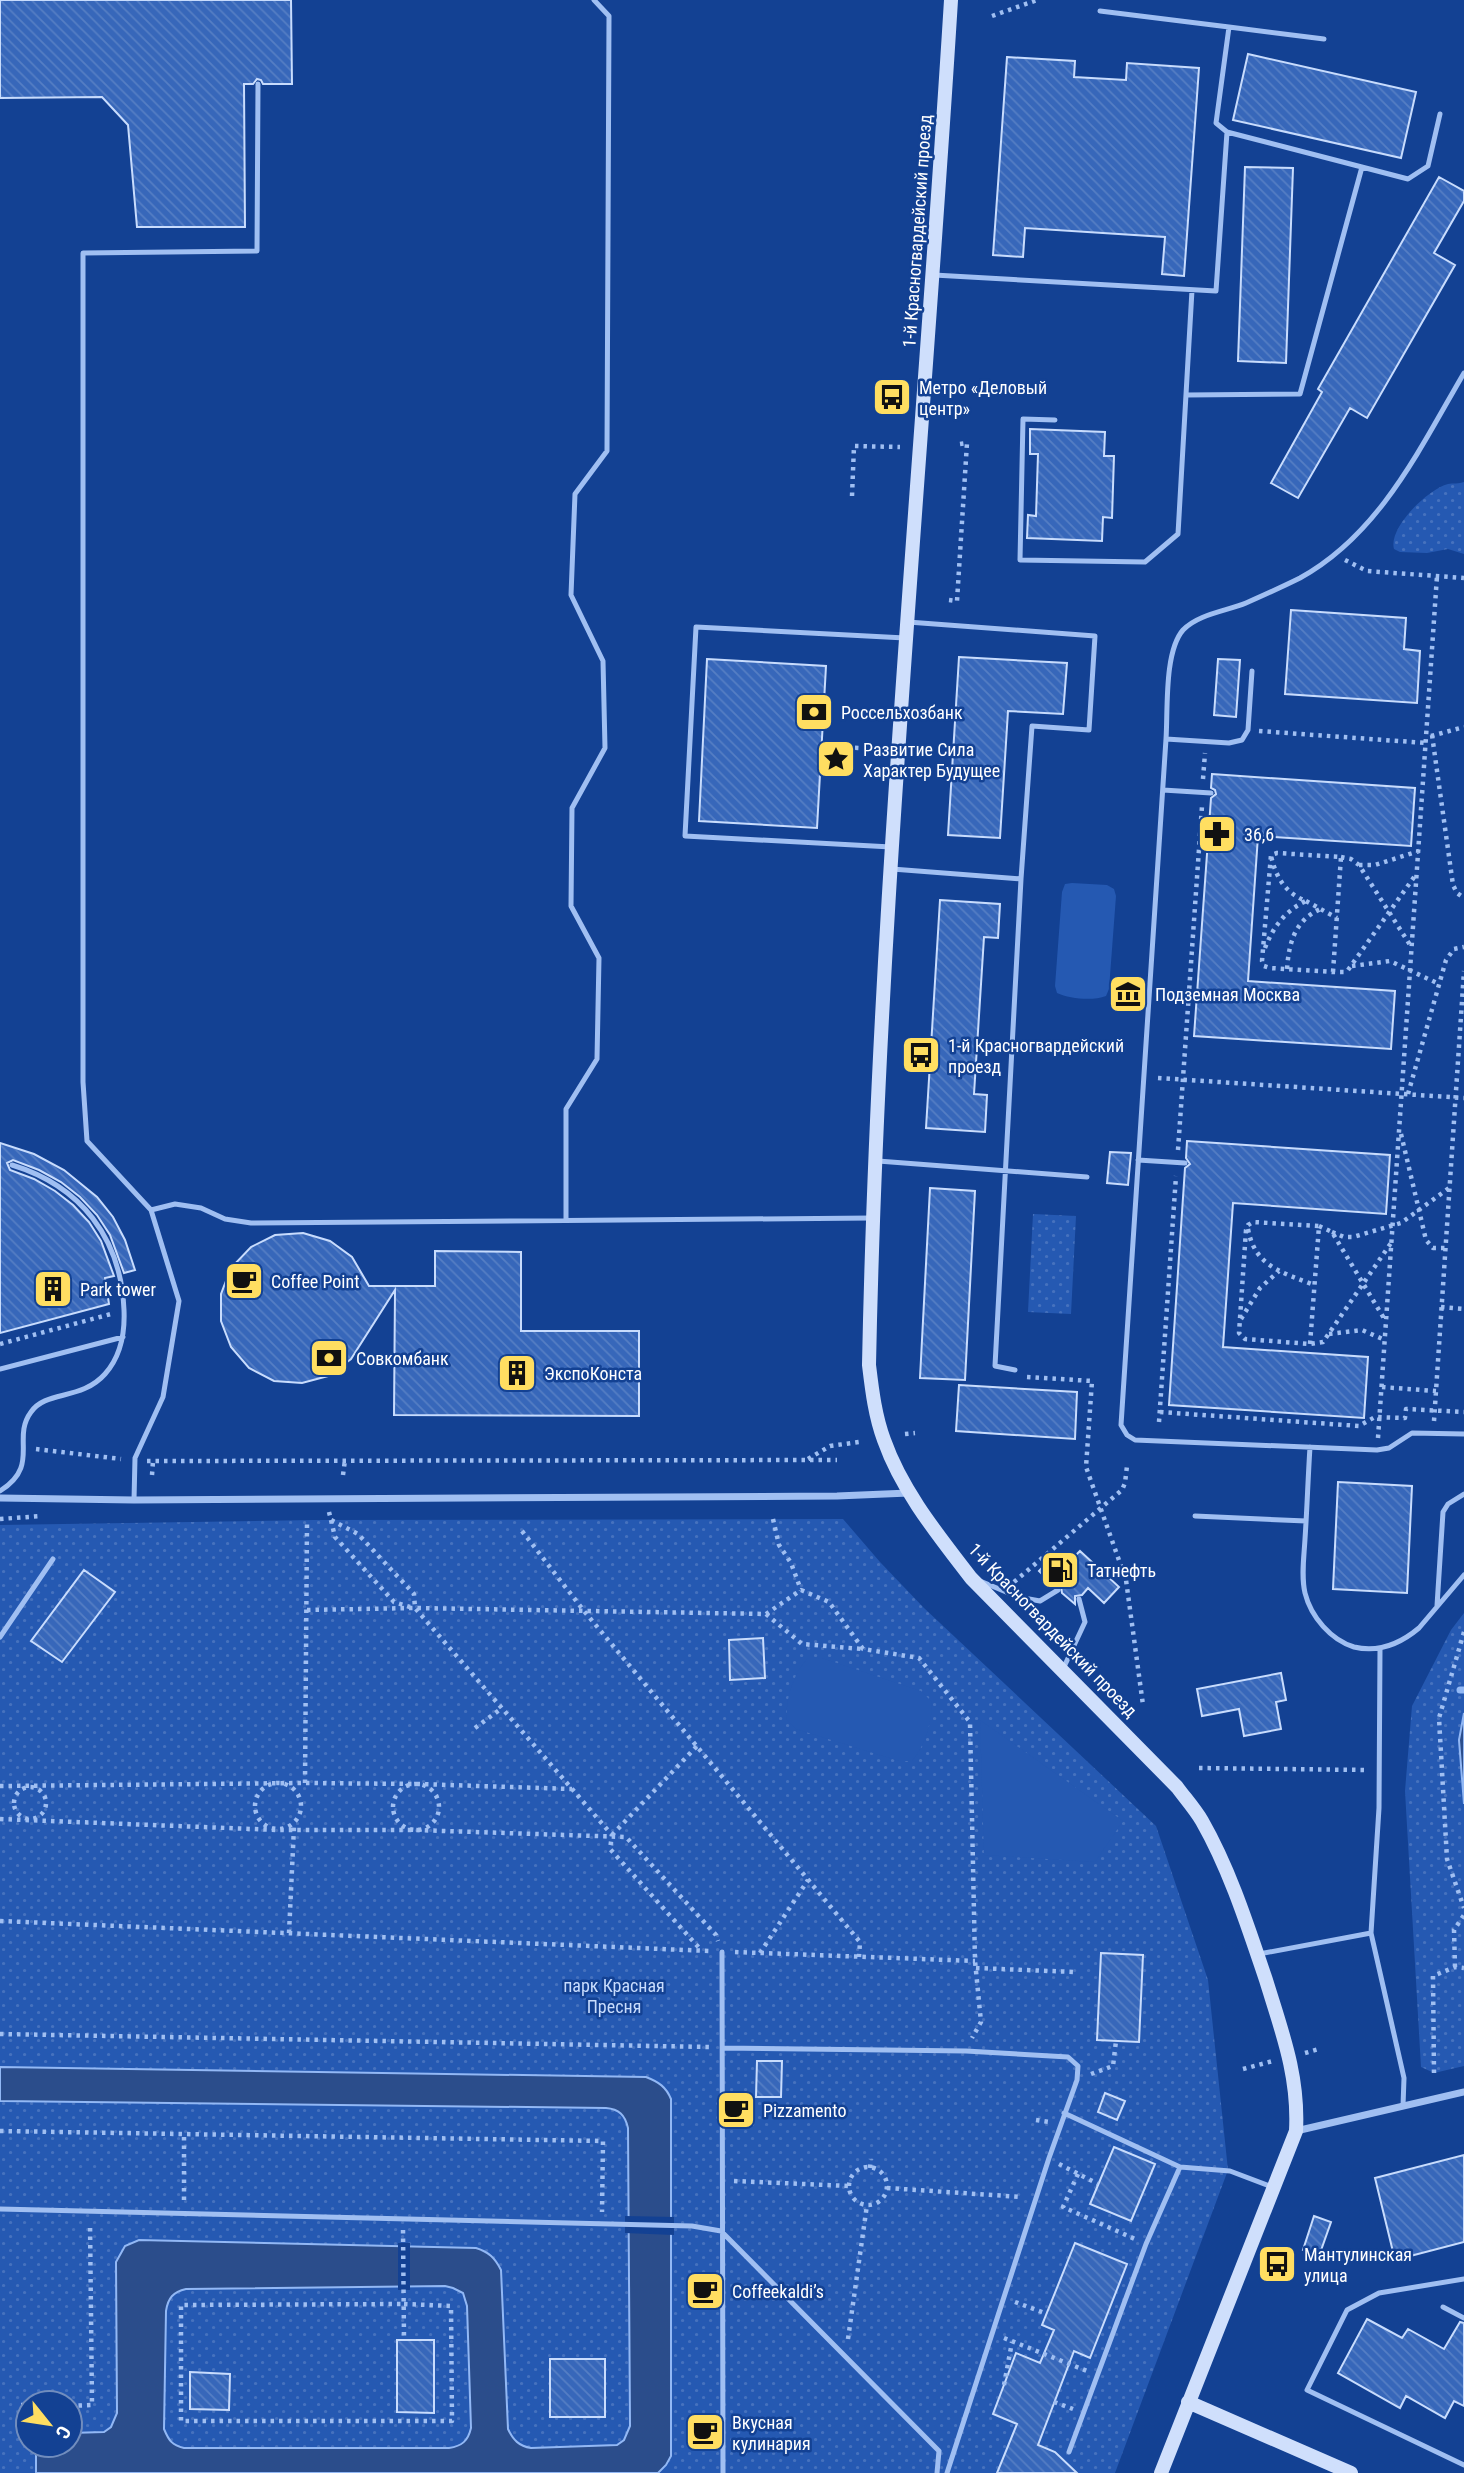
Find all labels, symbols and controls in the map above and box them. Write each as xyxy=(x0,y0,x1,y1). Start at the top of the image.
street label: 1-й Красногвардейский проезд xyxy=(898,113,936,348)
bus stop icon: Метро «Деловый центр» xyxy=(871,376,913,418)
place label: Метро «Деловый центр» xyxy=(919,377,1047,419)
bank icon: Россельхозбанк xyxy=(793,691,835,733)
place label: Россельхозбанк xyxy=(841,702,963,723)
place icon: Развитие Сила Характер Будущее xyxy=(815,738,857,780)
place label: Развитие Сила Характер Будущее xyxy=(863,739,1000,781)
pharmacy icon: 36,6 xyxy=(1196,813,1238,855)
place label: 36,6 xyxy=(1244,824,1274,845)
museum icon: Подземная Москва xyxy=(1107,973,1149,1015)
place label: Подземная Москва xyxy=(1155,984,1300,1005)
bus stop icon: 1-й Красногвардейский проезд xyxy=(900,1034,942,1076)
place label: 1-й Красногвардейский проезд xyxy=(948,1035,1124,1077)
cafe icon: Coffee Point xyxy=(223,1260,265,1302)
building icon: Park tower xyxy=(32,1268,74,1310)
place label: Coffee Point xyxy=(271,1271,360,1292)
place label: Park tower xyxy=(80,1279,157,1300)
bank icon: Совкомбанк xyxy=(308,1337,350,1379)
place label: Совкомбанк xyxy=(356,1348,449,1369)
building icon: ЭкспоКонста xyxy=(496,1352,538,1394)
place label: ЭкспоКонста xyxy=(544,1363,642,1384)
street label: 1-й Красногвардейский проезд xyxy=(964,1539,1142,1722)
fuel station icon: Татнефть xyxy=(1039,1549,1081,1591)
place label: Татнефть xyxy=(1087,1560,1156,1581)
park label: парк Красная Пресня xyxy=(563,1975,665,2017)
cafe icon: Pizzamento xyxy=(715,2089,757,2131)
place label: Pizzamento xyxy=(763,2100,846,2121)
bus stop icon: Мантулинская улица xyxy=(1256,2243,1298,2285)
place label: Мантулинская улица xyxy=(1304,2244,1412,2286)
cafe icon: Coffeekaldi’s xyxy=(684,2270,726,2312)
place label: Coffeekaldi’s xyxy=(732,2281,824,2302)
north arrow xyxy=(14,2389,84,2459)
cafe icon: Вкусная кулинария xyxy=(684,2411,726,2453)
place label: Вкусная кулинария xyxy=(732,2412,811,2454)
text: С xyxy=(51,2422,76,2443)

